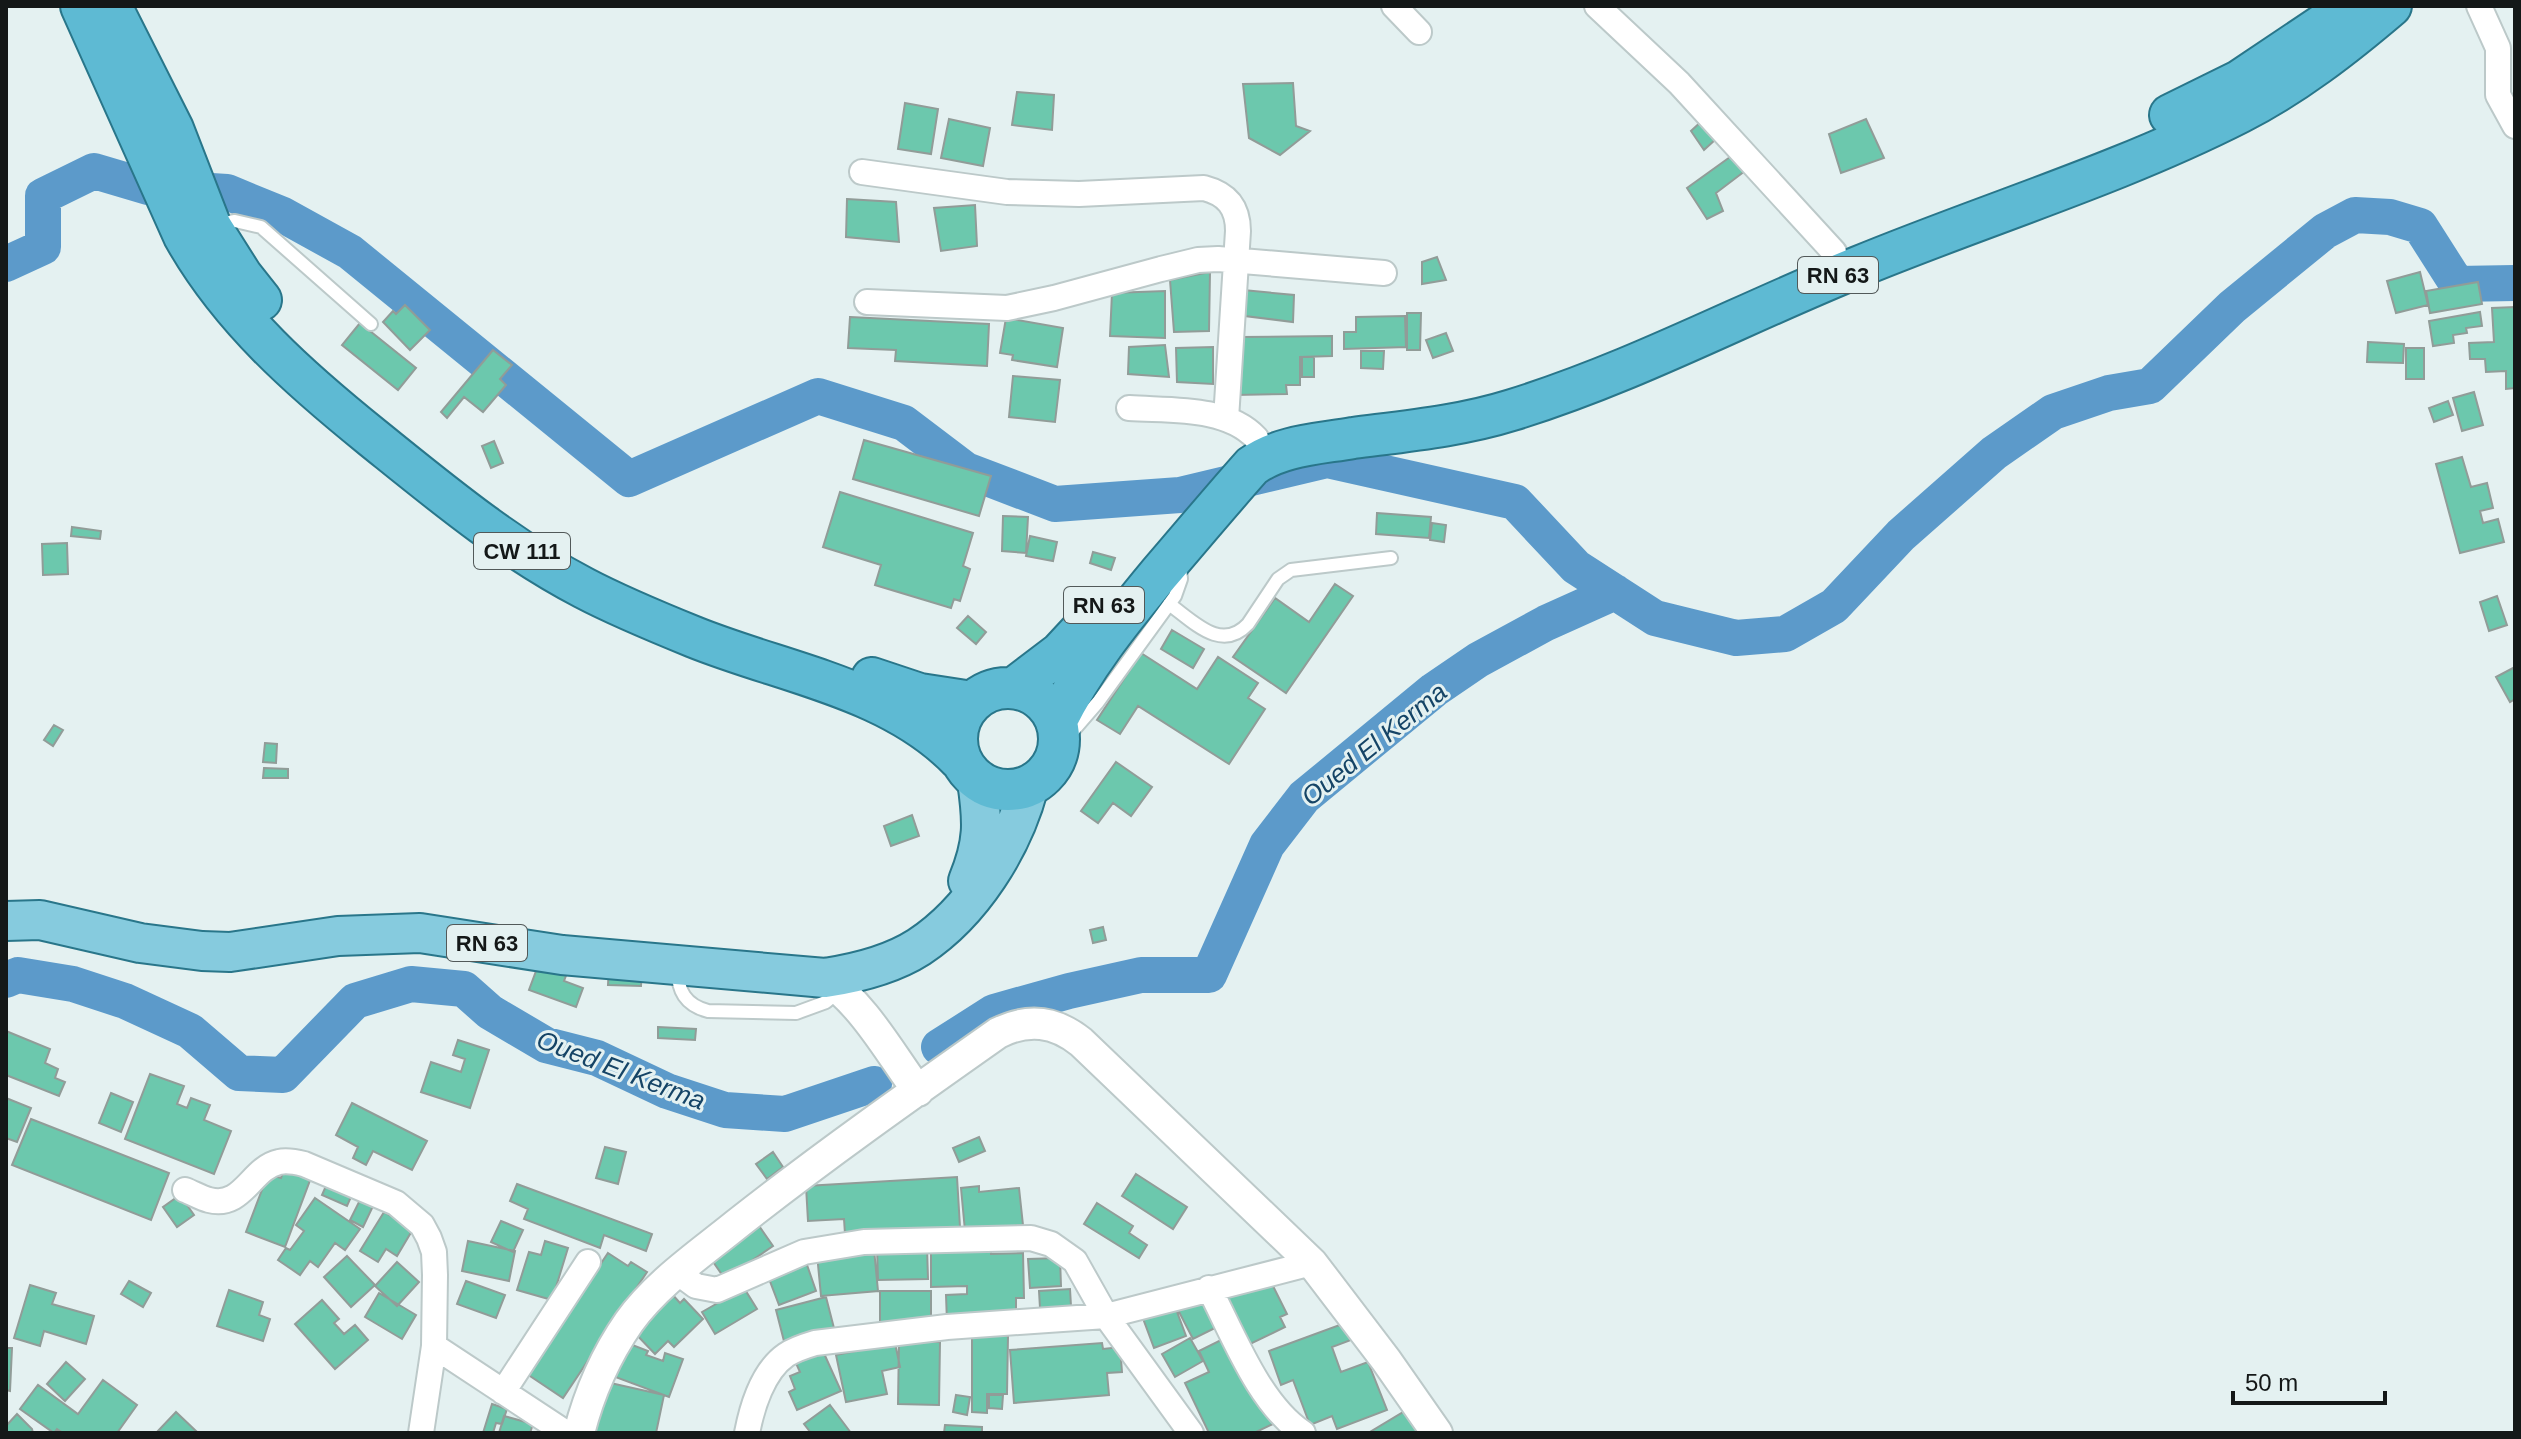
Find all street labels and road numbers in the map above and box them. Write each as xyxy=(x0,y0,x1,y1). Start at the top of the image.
road number: RN 63 xyxy=(1798,257,1878,293)
road number: CW 111 xyxy=(474,533,570,569)
road number: RN 63 xyxy=(1064,587,1144,623)
road number: RN 63 xyxy=(447,925,527,961)

